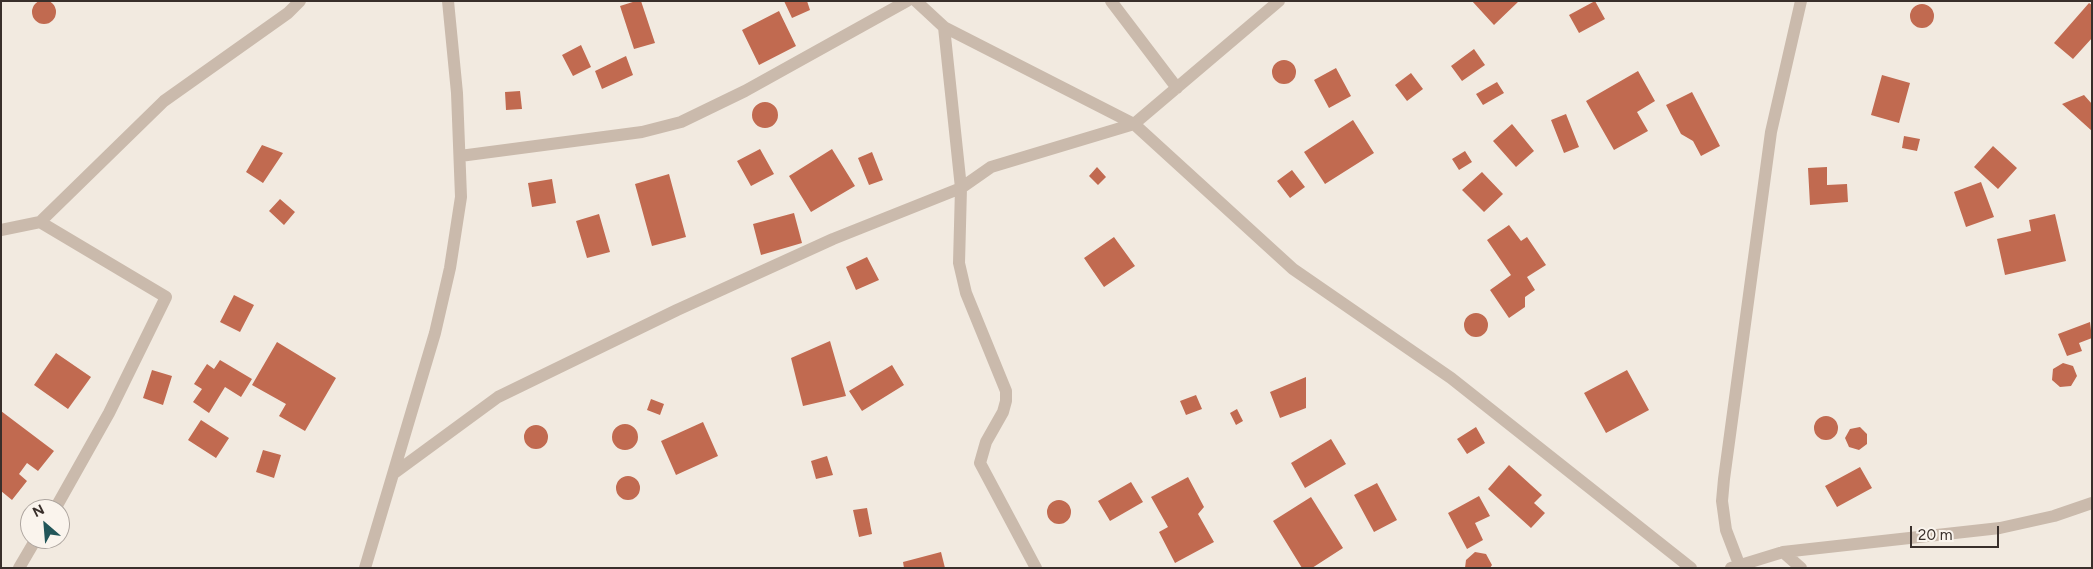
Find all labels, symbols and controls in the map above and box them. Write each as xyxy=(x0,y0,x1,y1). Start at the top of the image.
north arrow xyxy=(20,499,70,549)
text: N xyxy=(30,501,47,521)
scale bar xyxy=(1913,516,2002,548)
text: 20 m xyxy=(1918,526,1952,544)

